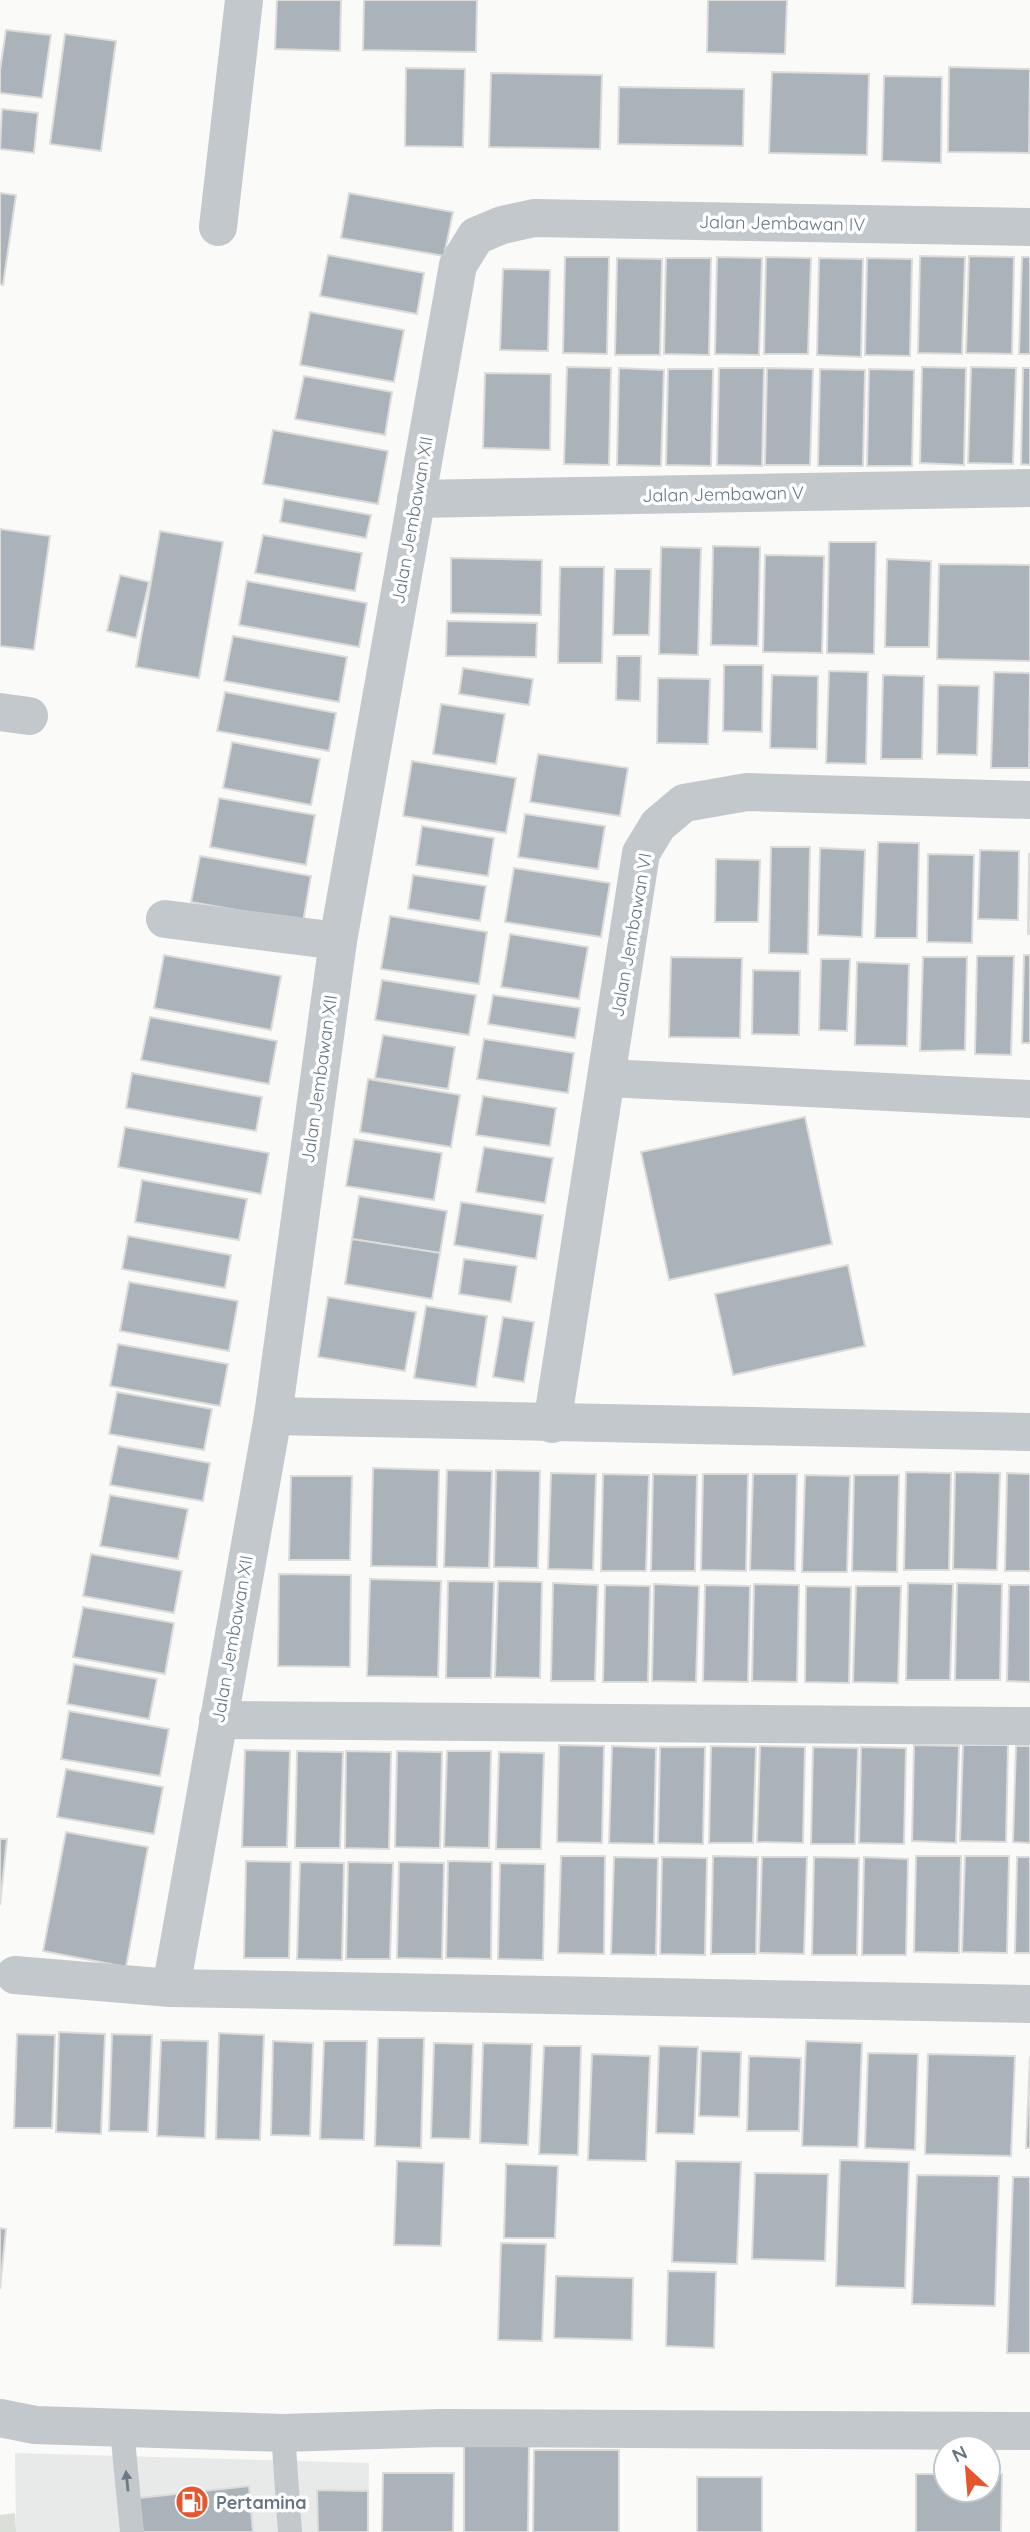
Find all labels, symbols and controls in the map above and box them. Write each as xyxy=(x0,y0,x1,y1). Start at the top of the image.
street label: Jalan Jembawan IV xyxy=(699,210,865,236)
street label: Jalan Jembawan XII xyxy=(386,434,438,606)
street label: Jalan Jembawan V xyxy=(642,481,804,507)
street label: Jalan Jembawan VI xyxy=(605,851,657,1019)
street label: Jalan Jembawan XII xyxy=(296,993,342,1165)
street label: Jalan Jembawan XII xyxy=(206,1553,258,1725)
north arrow xyxy=(932,2434,1002,2504)
text: N xyxy=(948,2440,971,2468)
one-way arrow xyxy=(121,2470,132,2492)
fuel station icon: Pertamina xyxy=(173,2483,211,2521)
place label: Pertamina xyxy=(216,2491,307,2514)

